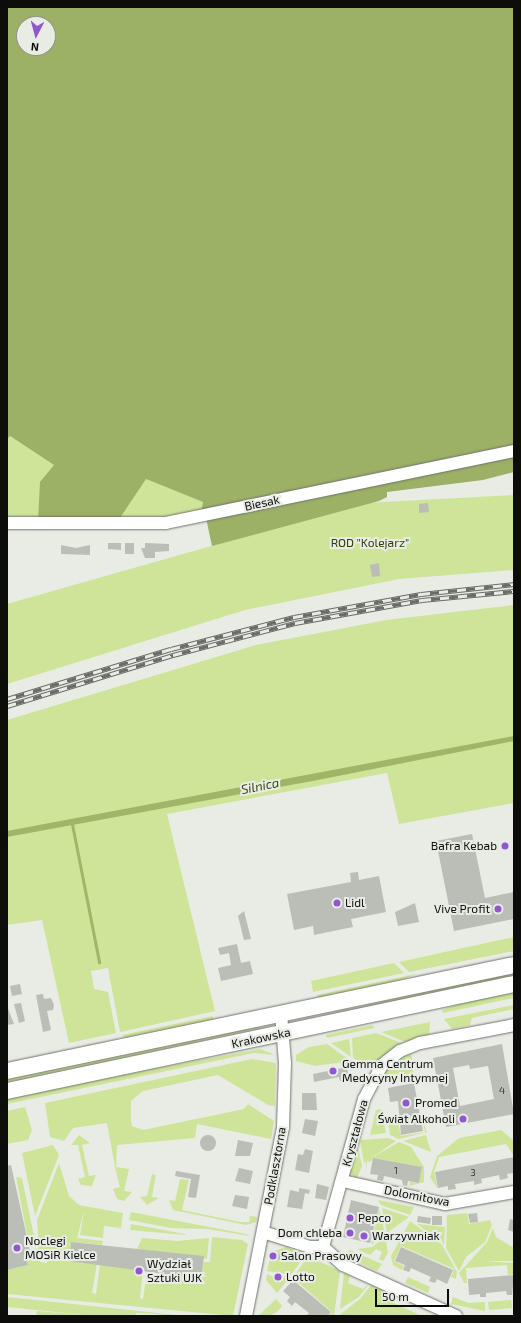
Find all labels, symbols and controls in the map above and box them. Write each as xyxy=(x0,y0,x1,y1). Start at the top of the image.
north arrow xyxy=(16,16,56,56)
text: N xyxy=(30,41,39,54)
street label: Biesak xyxy=(243,492,281,514)
park label: ROD "Kolejarz" xyxy=(331,536,409,550)
water label: Silnica xyxy=(240,775,280,797)
place label: Bafra Kebab xyxy=(431,839,497,853)
marker: Bafra Kebab xyxy=(500,841,510,851)
place label: Lidl xyxy=(345,896,365,910)
marker: Lidl xyxy=(332,898,342,908)
place label: Vive Profit xyxy=(434,902,490,916)
marker: Vive Profit xyxy=(493,904,503,914)
street label: Krakowska xyxy=(230,1025,292,1051)
place label: Gemma Centrum Medycyny Intymnej xyxy=(342,1057,448,1085)
marker: Gemma Centrum Medycyny Intymnej xyxy=(327,1065,339,1077)
house number: 4 xyxy=(499,1085,505,1097)
place label: Promed xyxy=(415,1096,457,1110)
marker: Promed xyxy=(400,1097,412,1109)
street label: Kryształowa xyxy=(339,1098,371,1168)
place label: Świat Alkoholi xyxy=(378,1112,455,1126)
marker: Świat Alkoholi xyxy=(458,1114,468,1124)
street label: Podklasztorna xyxy=(261,1126,289,1206)
house number: 1 xyxy=(394,1165,398,1177)
house number: 3 xyxy=(470,1167,476,1179)
street label: Dolomitowa xyxy=(383,1183,451,1209)
place label: Pepco xyxy=(358,1211,391,1225)
marker: Pepco xyxy=(345,1213,355,1223)
place label: Dom chleba xyxy=(278,1226,342,1240)
marker: Dom chleba xyxy=(345,1228,355,1238)
place label: Warzywniak xyxy=(372,1229,440,1243)
marker: Warzywniak xyxy=(359,1231,369,1241)
place label: Noclegi MOSiR Kielce xyxy=(25,1234,96,1262)
marker: Noclegi MOSiR Kielce xyxy=(12,1243,22,1253)
place label: Salon Prasowy xyxy=(281,1249,362,1263)
marker: Salon Prasowy xyxy=(268,1251,278,1261)
place label: Wydział Sztuki UJK xyxy=(147,1257,202,1285)
marker: Wydział Sztuki UJK xyxy=(134,1266,144,1276)
place label: Lotto xyxy=(286,1270,315,1284)
marker: Lotto xyxy=(273,1272,283,1282)
scale bar xyxy=(377,1281,451,1307)
text: 50 m xyxy=(382,1289,409,1303)

